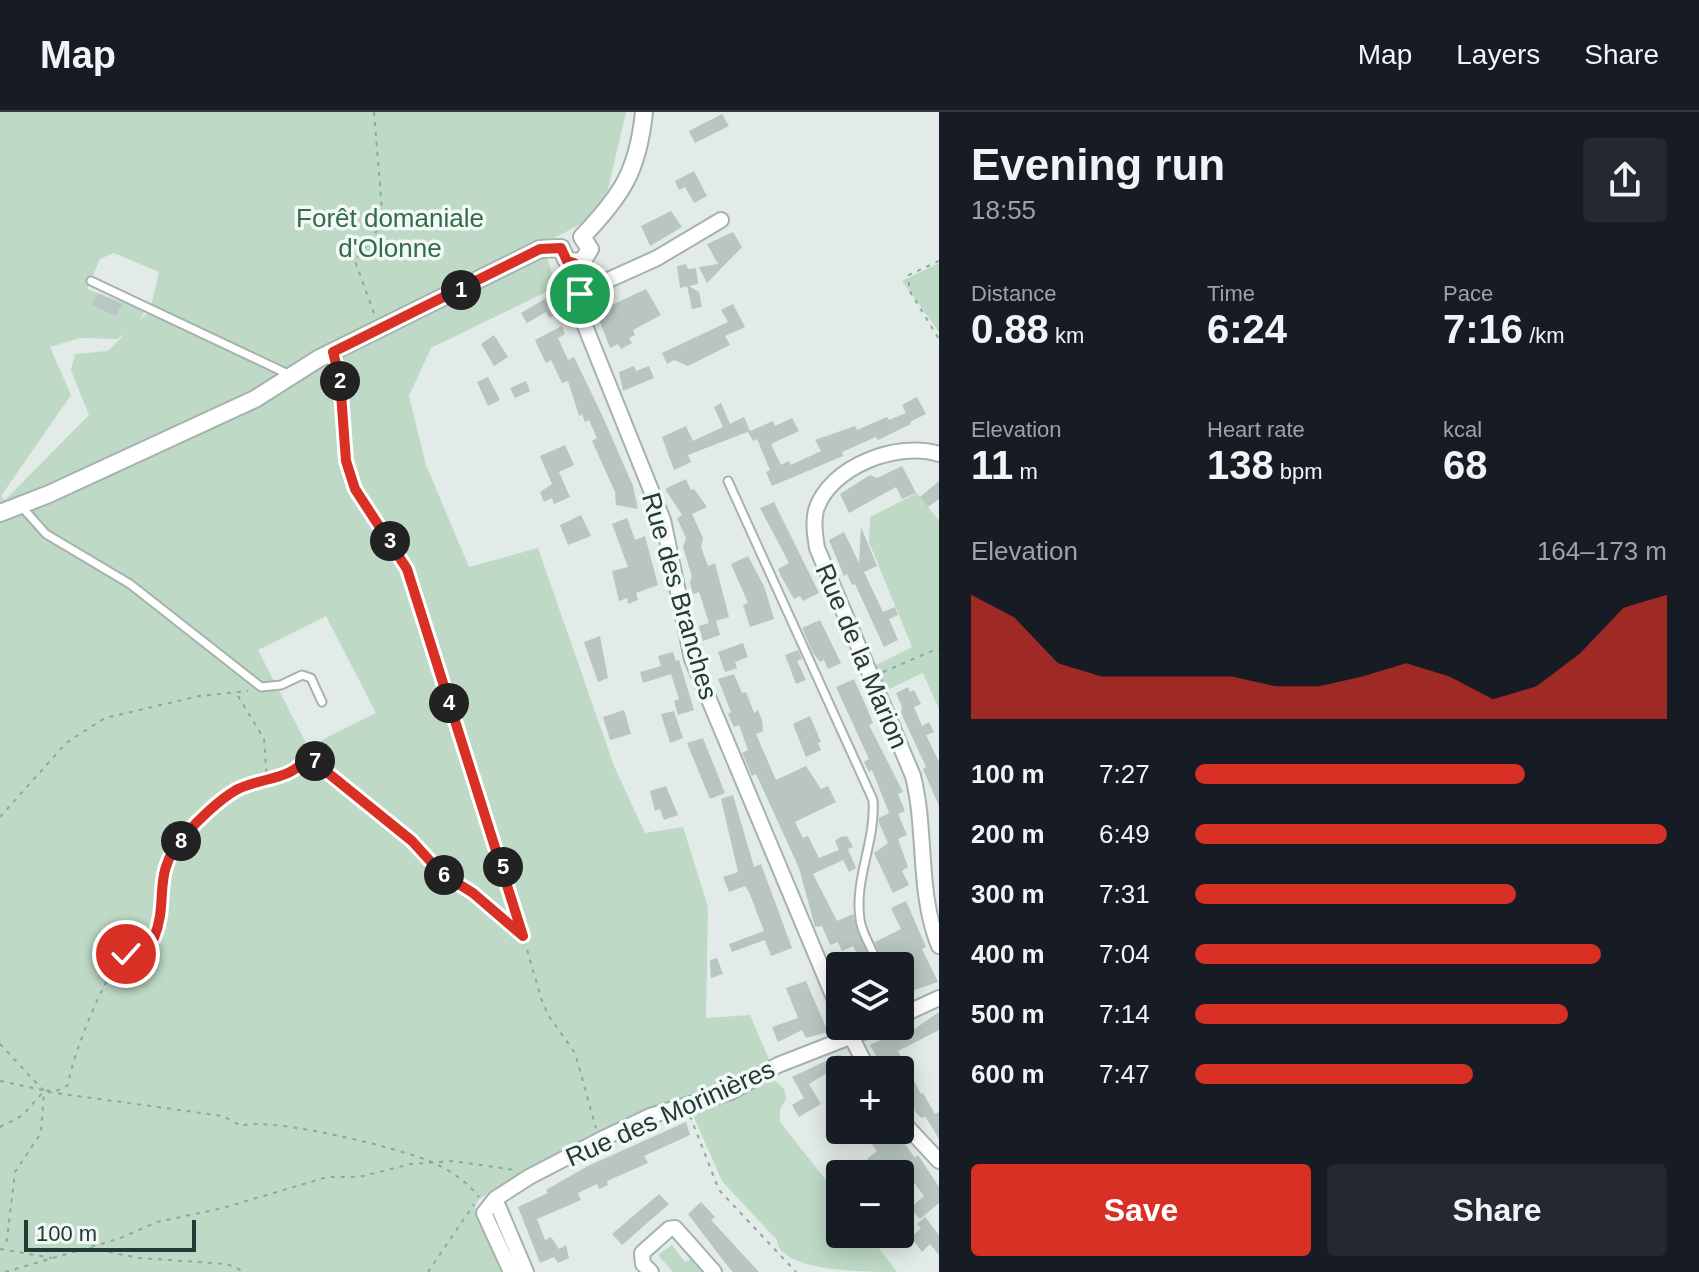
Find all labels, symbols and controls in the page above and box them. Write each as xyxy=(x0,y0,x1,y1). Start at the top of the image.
text: Map xyxy=(40,34,116,76)
text: Map xyxy=(1358,39,1412,70)
text: Layers xyxy=(1456,39,1540,70)
text: Share xyxy=(1584,39,1659,70)
button: share xyxy=(1583,138,1667,222)
text: Evening run xyxy=(971,140,1225,189)
text: 18:55 xyxy=(971,195,1036,225)
park label: Forêt domaniale d'Olonne xyxy=(296,203,484,263)
pin xyxy=(546,260,614,328)
pin: 1 xyxy=(441,270,481,310)
icon: arrive xyxy=(558,272,602,316)
text: 1 xyxy=(455,277,467,302)
text: Distance xyxy=(971,281,1057,306)
text: Time xyxy=(1207,281,1255,306)
text: Pace xyxy=(1443,281,1493,306)
text: 0.88 xyxy=(971,307,1049,351)
text: 6:24 xyxy=(1207,307,1287,351)
text: 7:16 xyxy=(1443,307,1523,351)
text: km xyxy=(1049,323,1084,348)
text: /km xyxy=(1523,323,1565,348)
pin: 2 xyxy=(320,361,360,401)
text: 2 xyxy=(334,368,346,393)
text: Elevation xyxy=(971,417,1062,442)
text: Heart rate xyxy=(1207,417,1305,442)
text: kcal xyxy=(1443,417,1482,442)
text: 11 xyxy=(971,443,1013,487)
text: 138 xyxy=(1207,443,1274,487)
text: 68 xyxy=(1443,443,1488,487)
text: m xyxy=(1013,459,1038,484)
text: bpm xyxy=(1274,459,1323,484)
street label: Rue des Branches xyxy=(636,489,724,703)
pin: 3 xyxy=(370,521,410,561)
text: 3 xyxy=(384,528,396,553)
text: Elevation xyxy=(971,536,1078,566)
text: 164–173 m xyxy=(1537,536,1667,566)
street label: Rue de la Marion xyxy=(810,559,914,753)
pin: 4 xyxy=(429,683,469,723)
text: 4 xyxy=(443,690,455,715)
pin: 7 xyxy=(295,741,335,781)
text: 7 xyxy=(309,748,321,773)
text: 100 m xyxy=(971,759,1045,789)
text: 7:27 xyxy=(1099,759,1150,789)
text: 200 m xyxy=(971,819,1045,849)
text: 6:49 xyxy=(1099,819,1150,849)
pin: 8 xyxy=(161,821,201,861)
text: 8 xyxy=(175,828,187,853)
pin: 5 xyxy=(483,847,523,887)
text: 5 xyxy=(497,854,509,879)
pin: 6 xyxy=(424,855,464,895)
text: 6 xyxy=(438,862,450,887)
text: 300 m xyxy=(971,879,1045,909)
text: 7:31 xyxy=(1099,879,1150,909)
pin xyxy=(92,920,160,988)
icon: check xyxy=(104,932,148,976)
text: 400 m xyxy=(971,939,1045,969)
text: 7:04 xyxy=(1099,939,1150,969)
map controls xyxy=(826,952,914,1248)
button: layers xyxy=(826,952,914,1040)
text: 500 m xyxy=(971,999,1045,1029)
text: 7:14 xyxy=(1099,999,1150,1029)
street label: Rue des Morinières xyxy=(561,1053,779,1173)
button: + xyxy=(826,1056,914,1144)
text: 600 m xyxy=(971,1059,1045,1089)
text: 7:47 xyxy=(1099,1059,1150,1089)
button: − xyxy=(826,1160,914,1248)
button: Save xyxy=(971,1164,1311,1256)
button: Share xyxy=(1327,1164,1667,1256)
scale bar xyxy=(24,1216,196,1252)
text: 100 m xyxy=(36,1221,97,1246)

